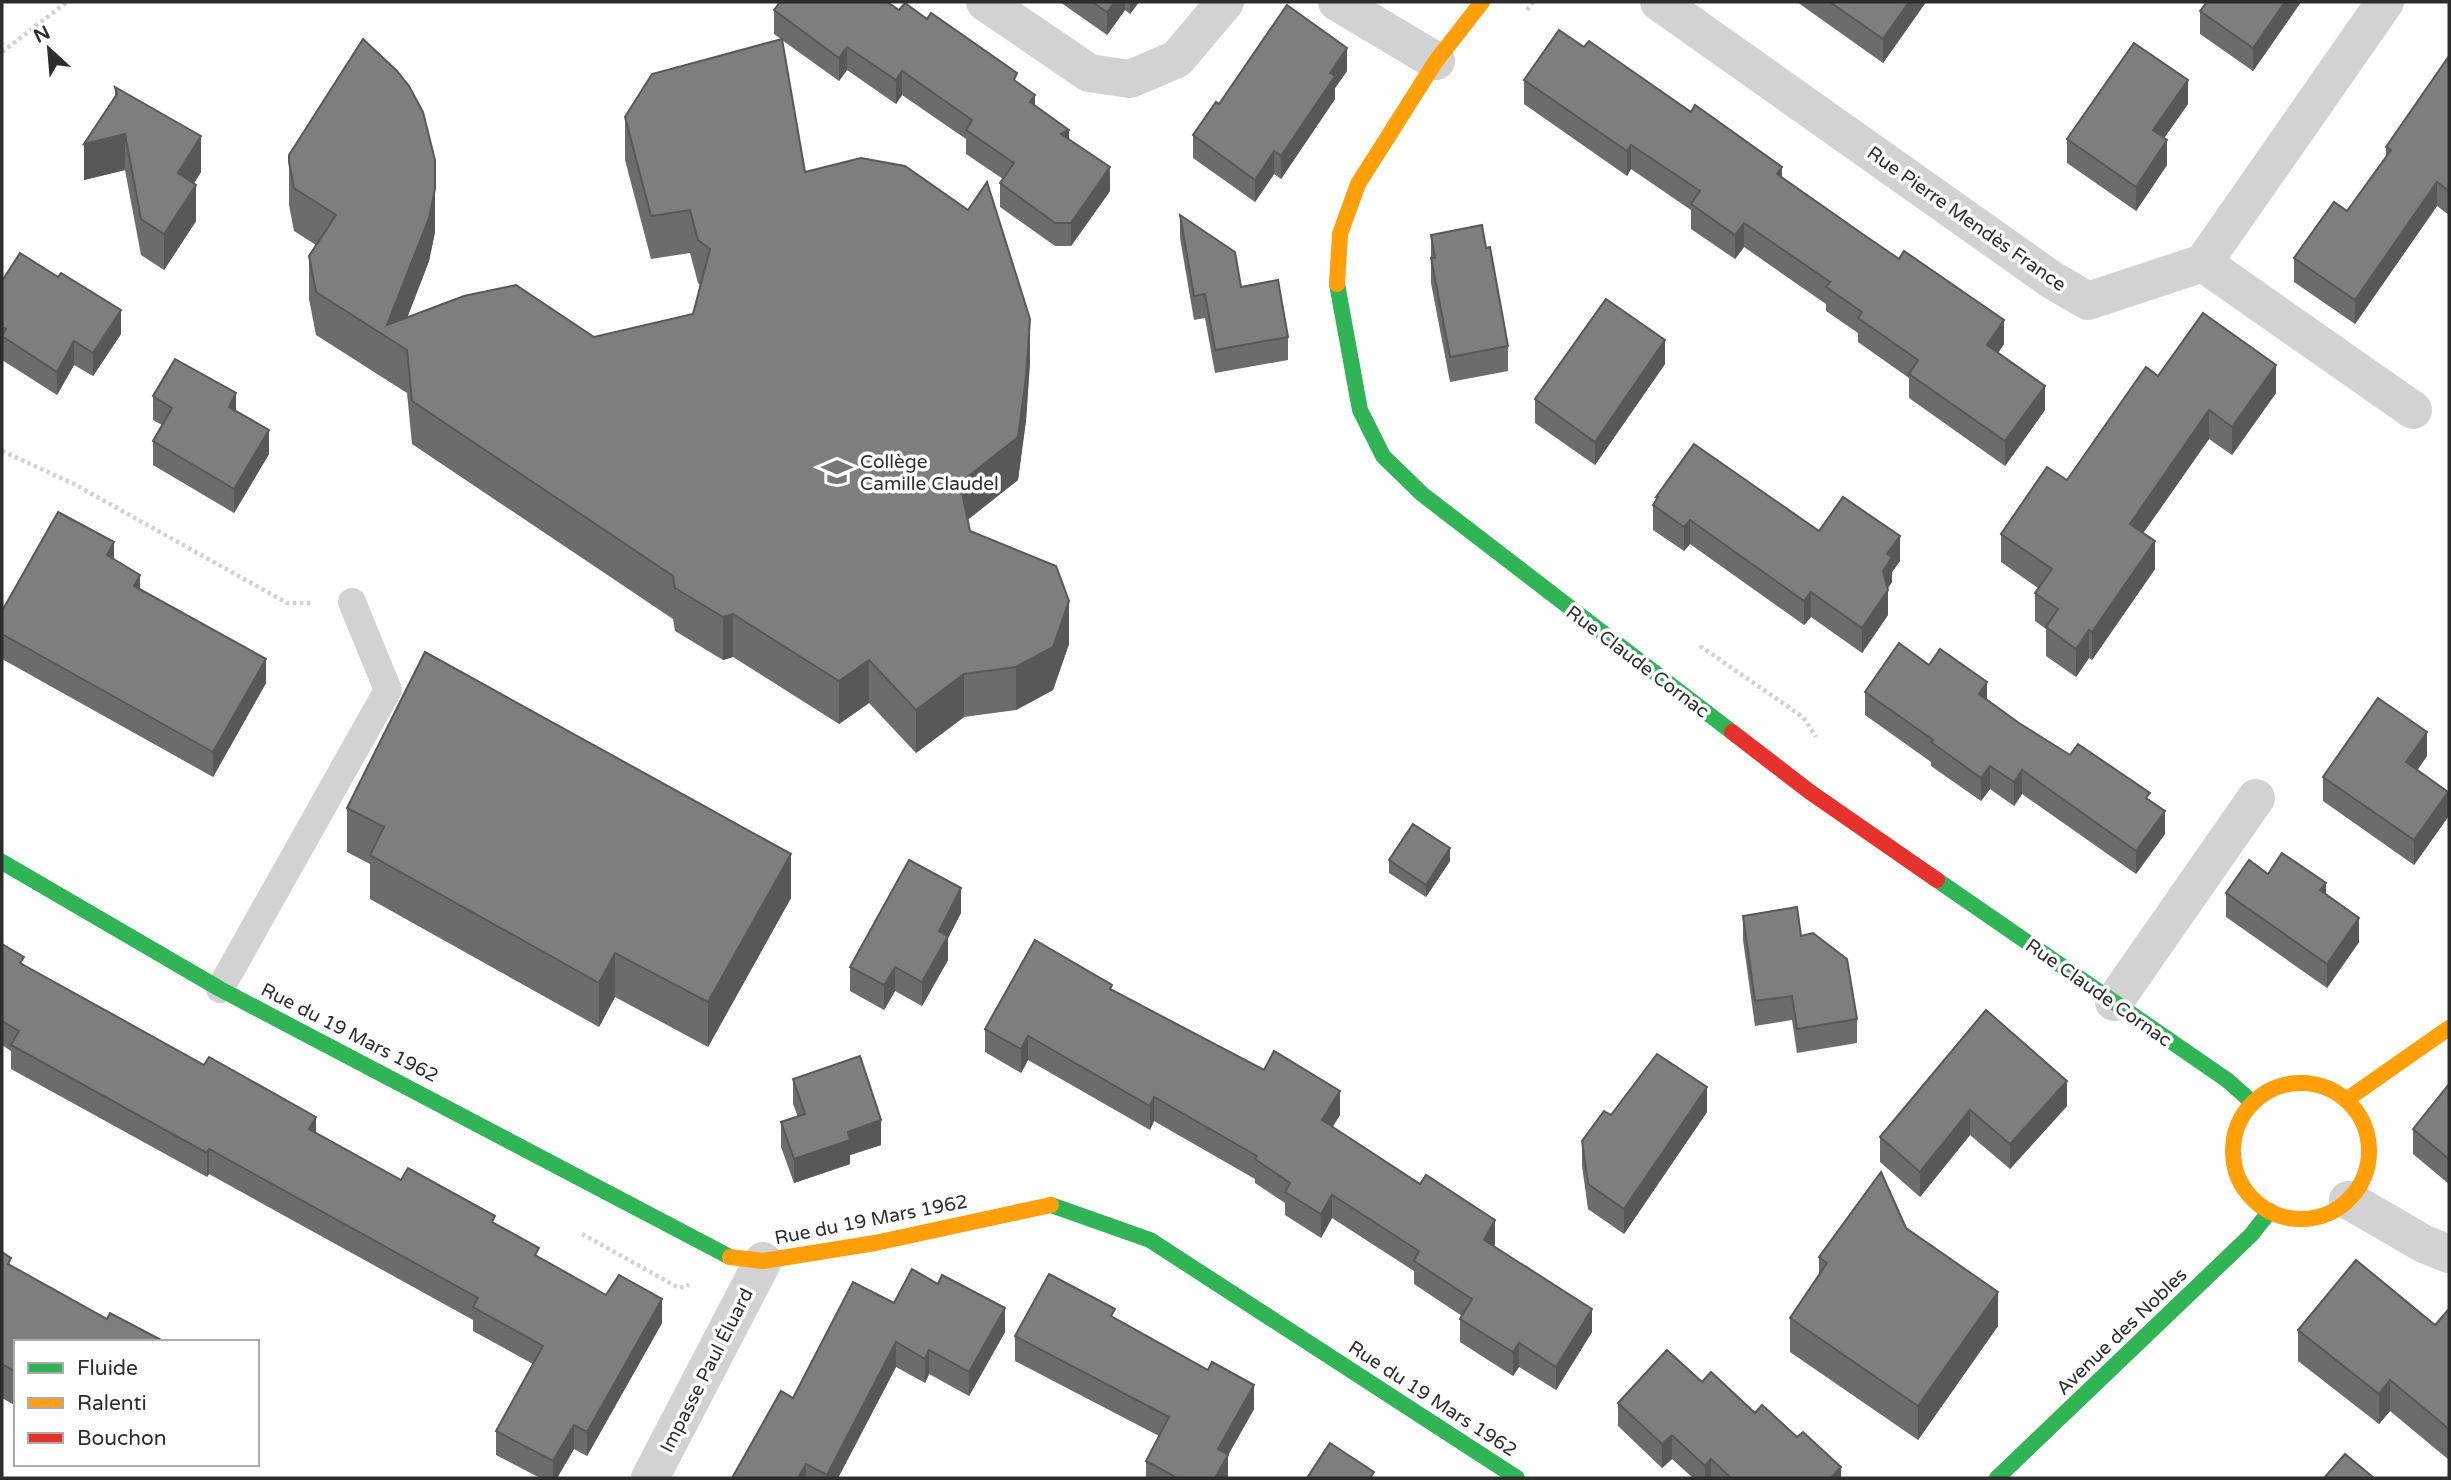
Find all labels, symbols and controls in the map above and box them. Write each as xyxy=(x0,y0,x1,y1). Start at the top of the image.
north arrow xyxy=(14,14,84,84)
text: N xyxy=(30,21,54,48)
street label: Rue Pierre Mendès France xyxy=(1863,142,2070,296)
place label: Collège Camille Claudel xyxy=(860,451,999,495)
school or university icon: Collège Camille Claudel xyxy=(820,455,854,489)
street label: Rue Claude Cornac xyxy=(1562,601,1713,723)
street label: Rue Claude Cornac xyxy=(2021,934,2175,1051)
street label: Rue du 19 Mars 1962 xyxy=(257,979,442,1087)
street label: Rue du 19 Mars 1962 xyxy=(773,1190,970,1249)
street label: Avenue des Nobles xyxy=(2052,1264,2192,1400)
street label: Impasse Paul Éluard xyxy=(656,1285,758,1456)
street label: Rue du 19 Mars 1962 xyxy=(1344,1336,1521,1461)
legend xyxy=(14,1340,259,1466)
text: Fluide xyxy=(77,1356,138,1381)
text: Ralenti xyxy=(77,1391,147,1416)
text: Bouchon xyxy=(77,1426,167,1451)

